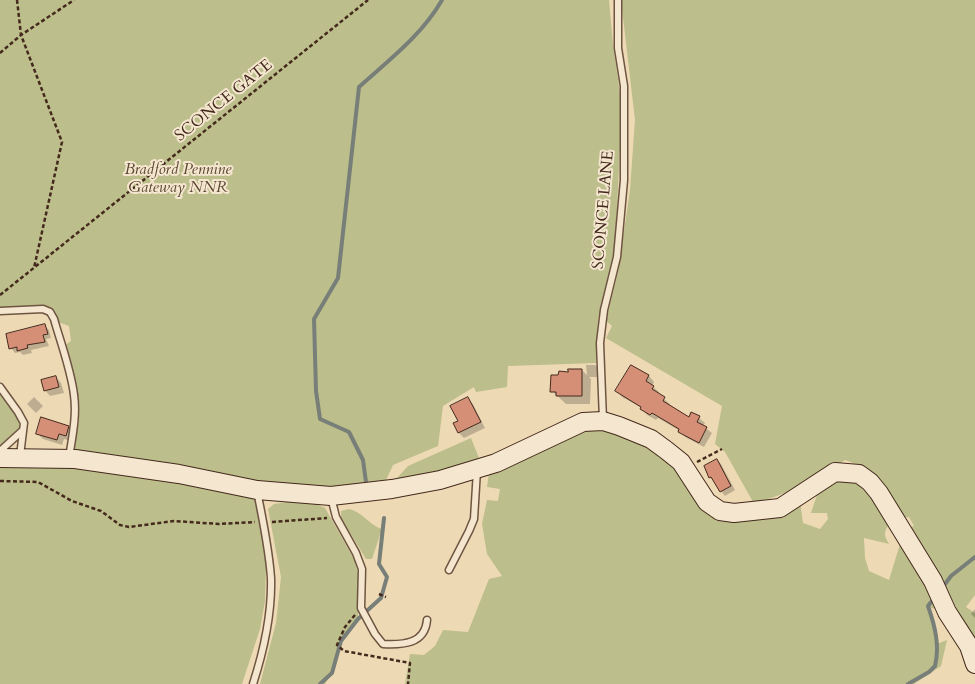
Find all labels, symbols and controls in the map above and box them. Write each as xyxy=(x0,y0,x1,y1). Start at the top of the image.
street label: SCONCE GATE xyxy=(171,56,277,146)
street label: SCONCE LANE xyxy=(589,150,619,270)
park label: Bradford Pennine Gateway NNR xyxy=(124,160,232,198)

